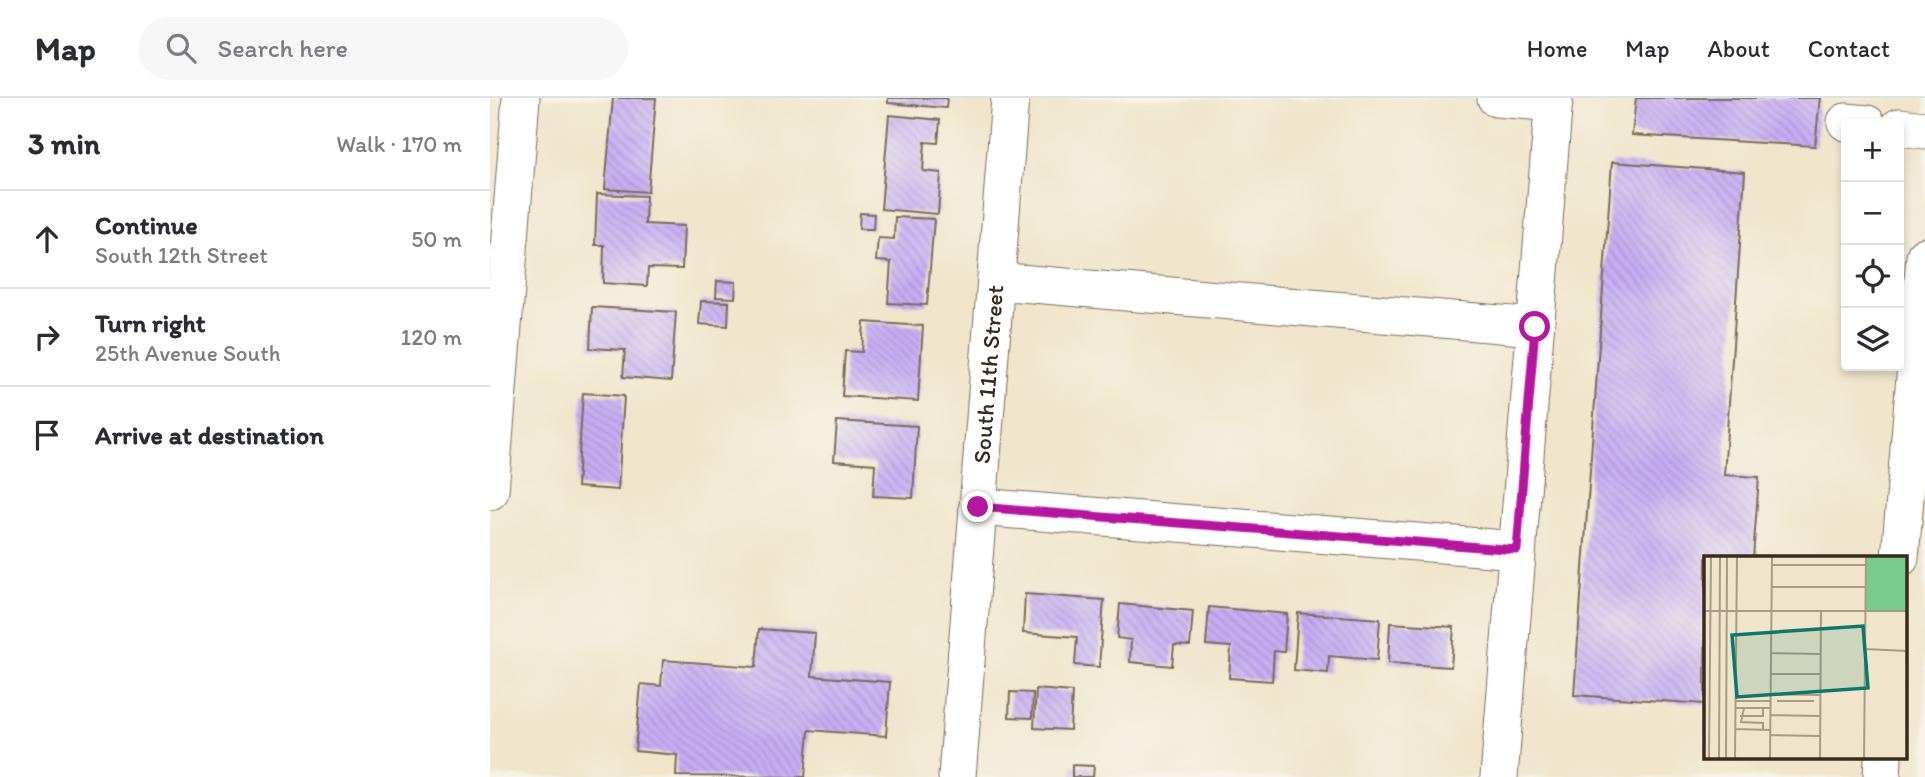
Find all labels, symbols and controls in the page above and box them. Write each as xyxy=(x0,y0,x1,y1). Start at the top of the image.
search box xyxy=(138,17,628,80)
text: Map xyxy=(35,29,96,68)
icon: search xyxy=(162,29,200,67)
text: Search here xyxy=(218,32,348,64)
text: Home xyxy=(1527,34,1587,63)
text: Map xyxy=(1625,34,1669,63)
text: About xyxy=(1707,34,1770,63)
text: Contact xyxy=(1808,34,1890,63)
map controls xyxy=(1841,119,1904,371)
button: + xyxy=(1841,119,1904,182)
text: 3 min xyxy=(28,125,100,162)
text: Walk · 170 m xyxy=(336,130,462,158)
button: − xyxy=(1841,182,1904,245)
text: Continue xyxy=(95,209,198,241)
icon: ahead xyxy=(28,220,66,258)
text: 50 m xyxy=(411,225,462,253)
text: South 12th Street xyxy=(95,241,268,269)
button: locate xyxy=(1841,245,1904,308)
street label: South 11th Street xyxy=(967,284,1009,465)
text: Turn right xyxy=(95,307,206,339)
button: layers xyxy=(1841,308,1904,371)
route start xyxy=(1519,311,1550,342)
icon: right xyxy=(28,318,66,356)
text: 120 m xyxy=(401,323,462,351)
text: 25th Avenue South xyxy=(95,339,281,367)
icon: arrive xyxy=(28,416,66,454)
text: Arrive at destination xyxy=(95,419,324,451)
route end xyxy=(962,491,993,522)
inset map xyxy=(1704,556,1908,760)

